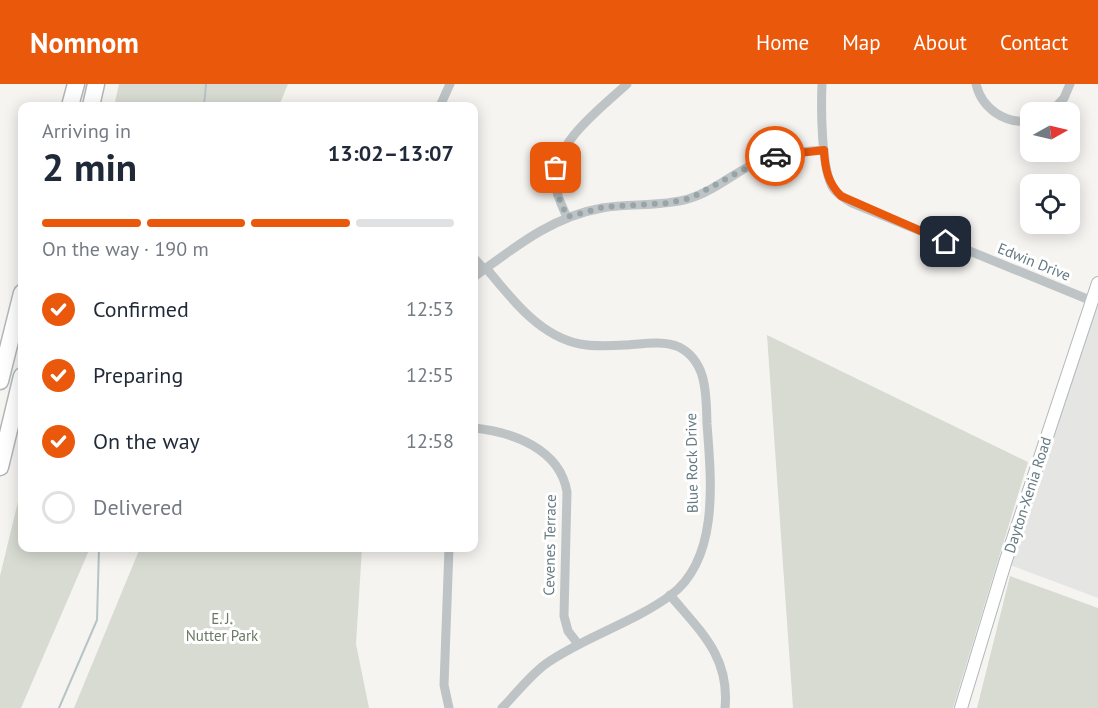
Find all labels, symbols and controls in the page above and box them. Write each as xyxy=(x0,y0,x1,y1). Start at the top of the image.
text: Nomnom xyxy=(30,24,139,61)
text: Home xyxy=(756,29,809,56)
text: Map xyxy=(842,29,881,56)
text: About xyxy=(914,29,967,56)
text: Contact xyxy=(1000,29,1068,56)
north arrow xyxy=(1020,102,1080,162)
map controls xyxy=(1020,102,1080,234)
text: Arriving in xyxy=(42,118,131,144)
courier xyxy=(745,126,805,186)
text: 13:02–13:07 xyxy=(328,139,454,167)
icon: car xyxy=(759,140,792,173)
text: 2 min xyxy=(42,141,137,192)
pin xyxy=(530,142,581,193)
icon: bag xyxy=(539,151,572,184)
button: locate xyxy=(1020,174,1080,234)
pin xyxy=(920,216,971,267)
icon: home xyxy=(929,225,962,258)
text: On the way · 190 m xyxy=(42,236,209,262)
street label: Edwin Drive xyxy=(995,238,1073,285)
icon: check xyxy=(42,293,75,326)
text: Confirmed xyxy=(93,295,189,323)
text: 12:53 xyxy=(406,296,454,322)
icon: check xyxy=(42,359,75,392)
text: Preparing xyxy=(93,361,183,389)
text: 12:55 xyxy=(406,362,454,388)
street label: Blue Rock Drive xyxy=(681,413,702,513)
icon: check xyxy=(42,425,75,458)
text: On the way xyxy=(93,427,200,455)
text: 12:58 xyxy=(406,428,454,454)
street label: Dayton-Xenia Road xyxy=(1000,434,1055,555)
text: Delivered xyxy=(93,493,183,521)
street label: Cevenes Terrace xyxy=(539,494,560,596)
park label: E. J. Nutter Park xyxy=(186,609,259,645)

